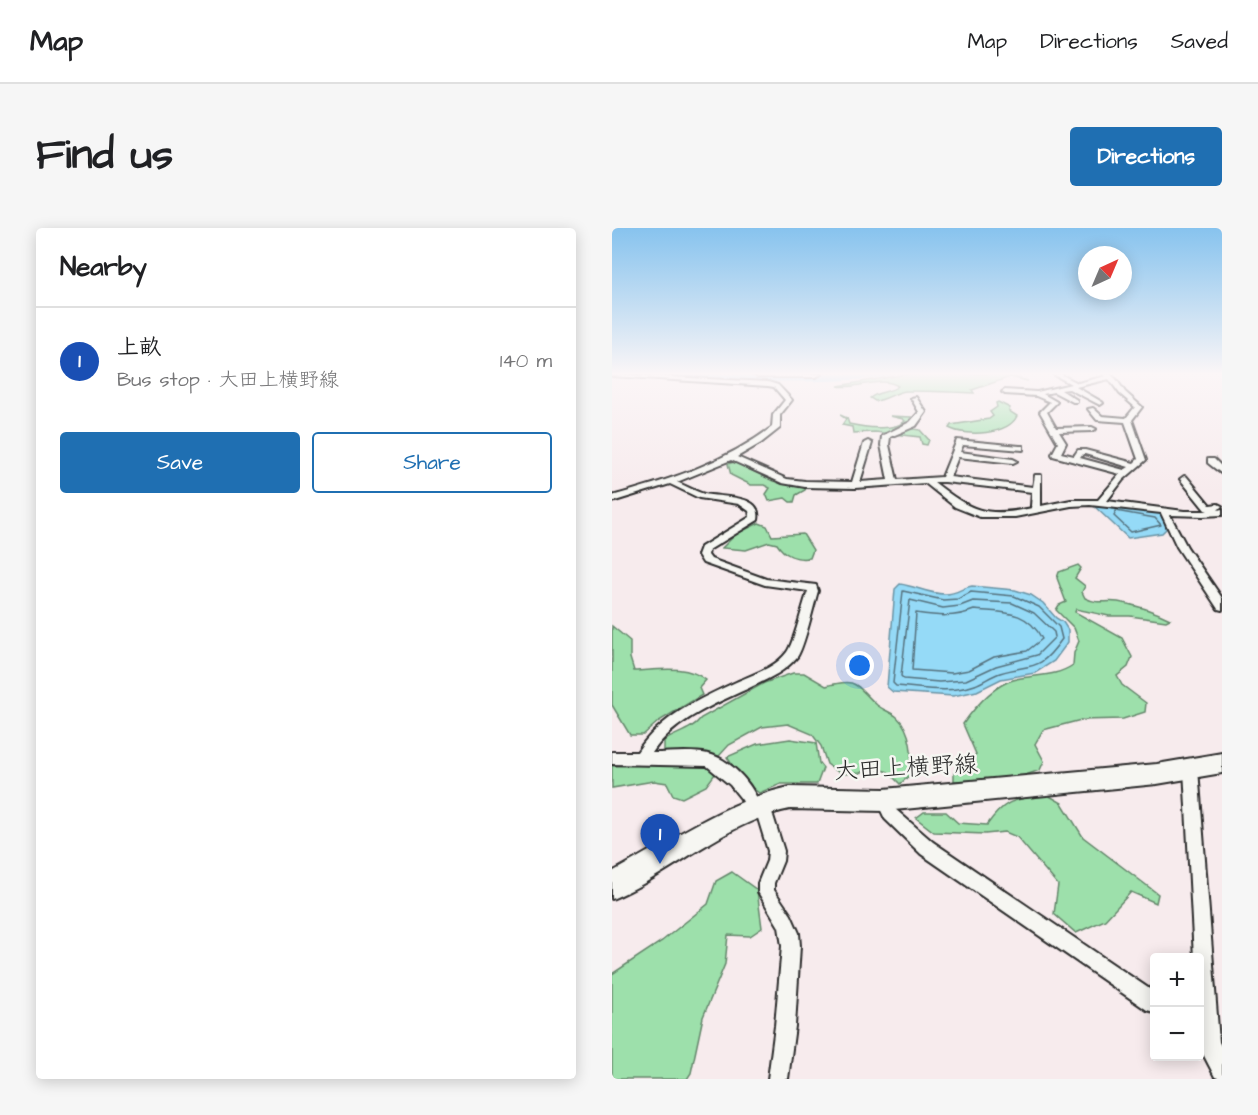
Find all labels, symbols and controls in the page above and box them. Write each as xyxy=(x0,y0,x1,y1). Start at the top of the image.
text: Map xyxy=(30,22,83,61)
text: Map xyxy=(967,27,1007,56)
text: Directions xyxy=(1040,27,1138,56)
text: Saved xyxy=(1171,27,1228,56)
text: Find us xyxy=(36,127,173,185)
button: Directions xyxy=(1070,127,1222,186)
north arrow xyxy=(1078,246,1132,300)
text: Nearby xyxy=(60,249,147,285)
text: 上畝 xyxy=(117,332,161,363)
text: 1 xyxy=(78,347,81,375)
text: 140 m xyxy=(500,347,552,375)
text: Bus stop · 大田上横野線 xyxy=(117,366,339,394)
button: Save xyxy=(60,432,300,493)
button: Share xyxy=(312,432,552,493)
your location xyxy=(845,651,874,680)
street label: 大田上横野線 xyxy=(833,747,979,789)
pin: 1 xyxy=(640,814,680,864)
map controls xyxy=(1150,953,1204,1061)
button: + xyxy=(1150,953,1204,1007)
button: − xyxy=(1150,1007,1204,1061)

